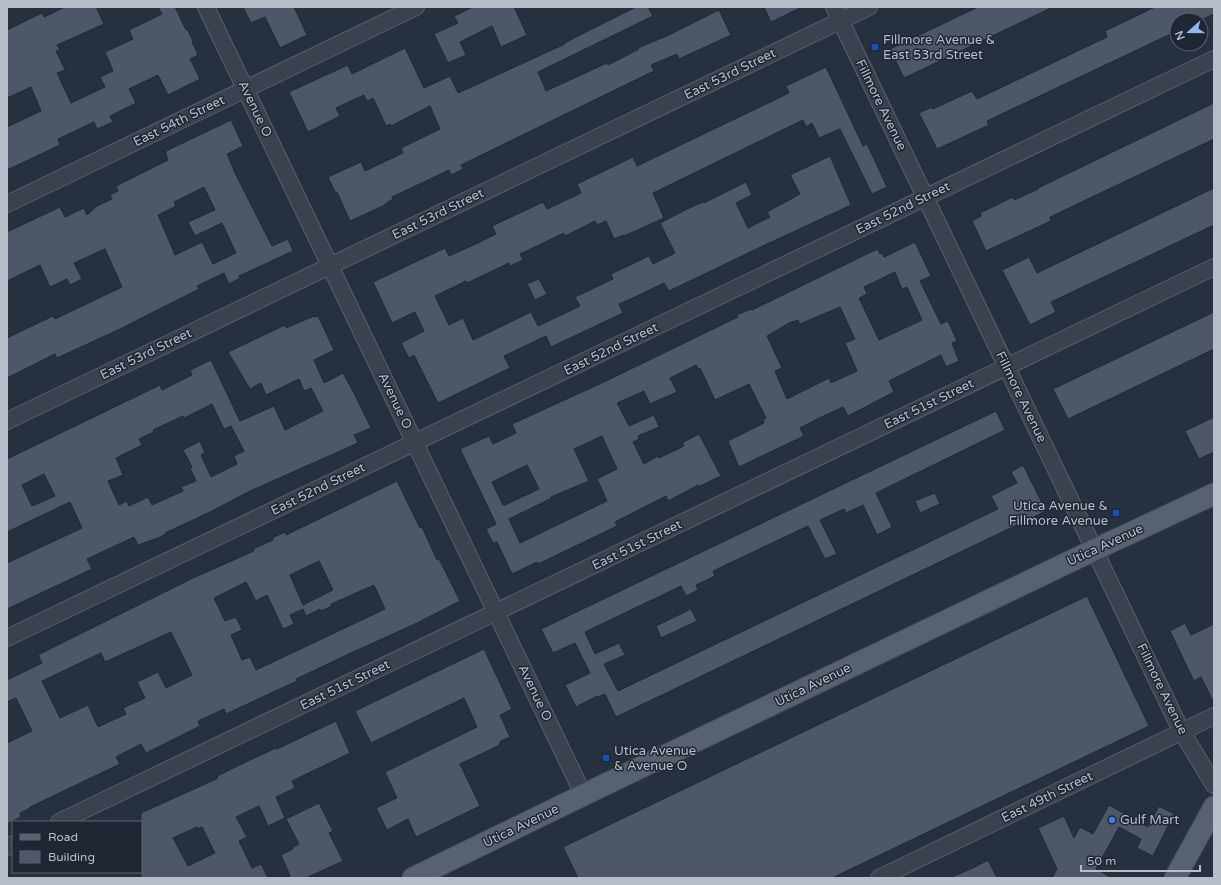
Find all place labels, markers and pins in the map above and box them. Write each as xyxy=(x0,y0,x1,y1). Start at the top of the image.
place label: Fillmore Avenue & East 53rd Street xyxy=(883,32,995,63)
marker: Fillmore Avenue & East 53rd Street xyxy=(870,42,880,52)
place label: Utica Avenue & Fillmore Avenue xyxy=(1009,498,1108,529)
marker: Utica Avenue & Fillmore Avenue xyxy=(1111,508,1121,518)
place label: Utica Avenue & Avenue O xyxy=(614,743,696,774)
marker: Utica Avenue & Avenue O xyxy=(601,753,611,763)
place label: Gulf Mart xyxy=(1120,812,1179,828)
marker: Gulf Mart xyxy=(1107,815,1117,825)

